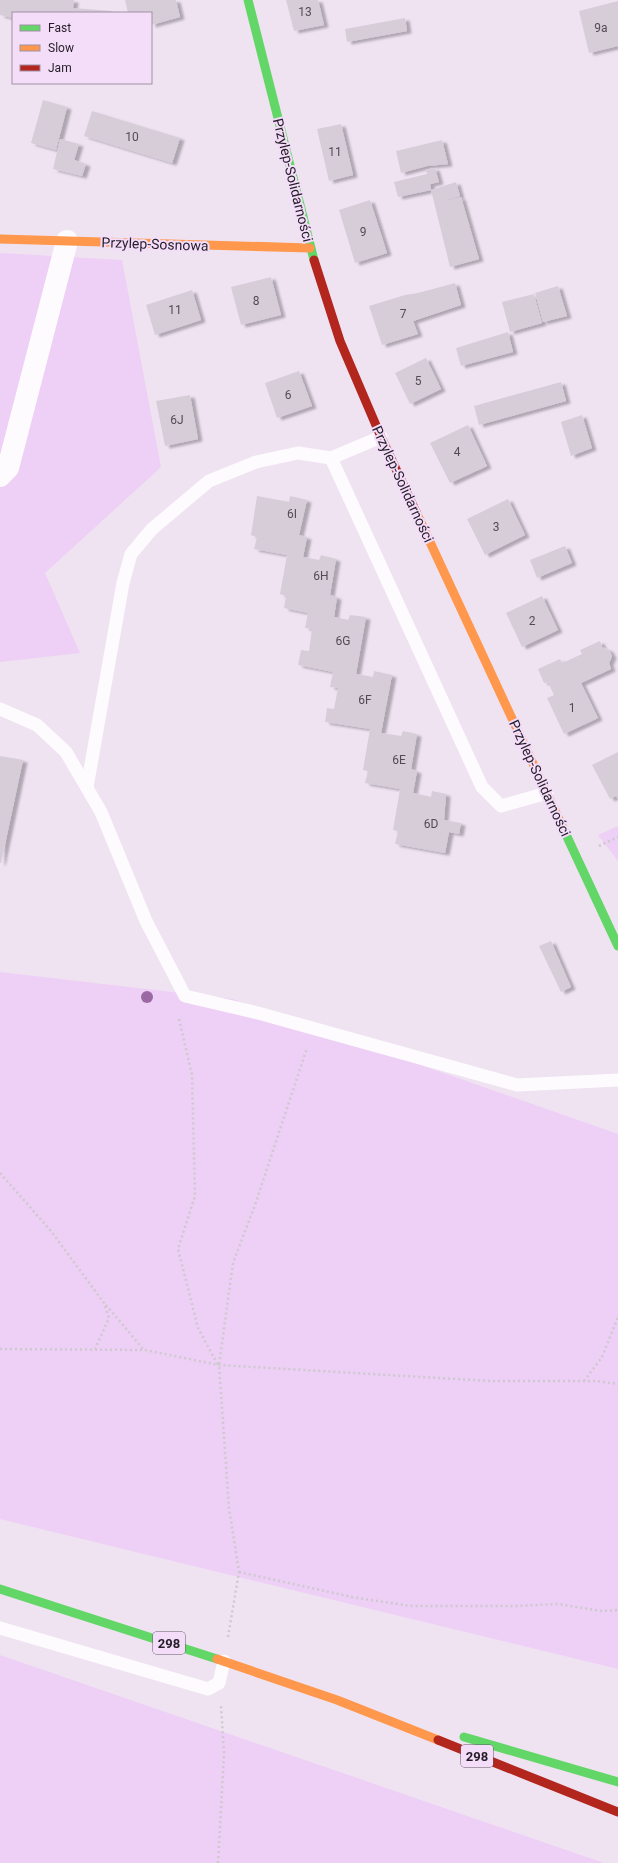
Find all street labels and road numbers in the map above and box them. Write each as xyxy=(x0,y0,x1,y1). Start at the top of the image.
street label: Przylep-Solidarności xyxy=(270,117,316,243)
street label: Przylep-Sosnowa xyxy=(101,234,209,254)
street label: Przylep-Solidarności xyxy=(369,423,437,545)
street label: Przylep-Solidarności xyxy=(506,717,574,839)
road number: 298 xyxy=(153,1632,185,1654)
road number: 298 xyxy=(461,1745,493,1767)

